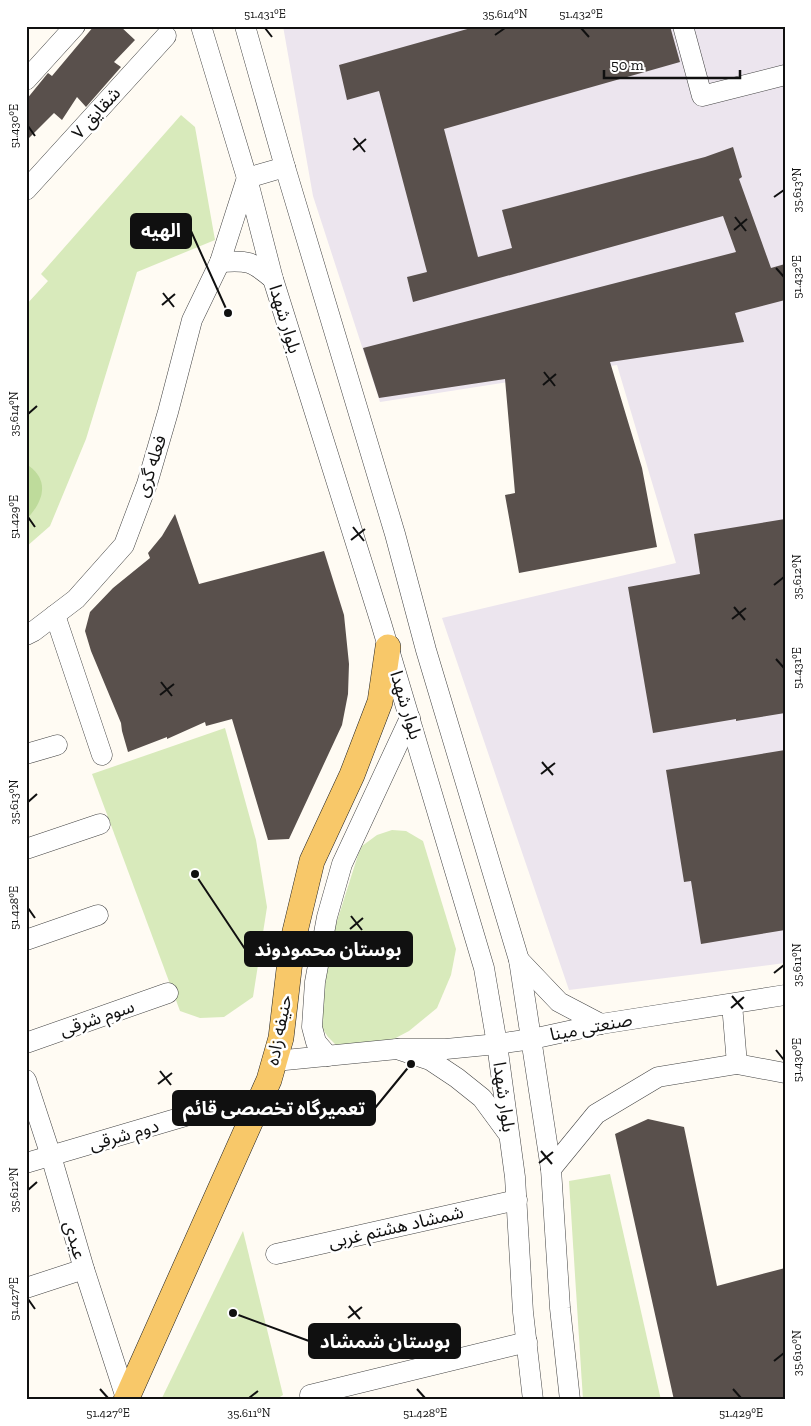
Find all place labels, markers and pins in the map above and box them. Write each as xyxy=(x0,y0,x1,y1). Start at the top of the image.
callout: الهیه xyxy=(131,214,191,248)
callout: بوستان محمودوند xyxy=(245,932,412,966)
callout: تعمیرگاه تخصصی قائم xyxy=(173,1091,375,1125)
callout: بوستان شمشاد xyxy=(309,1324,460,1358)

